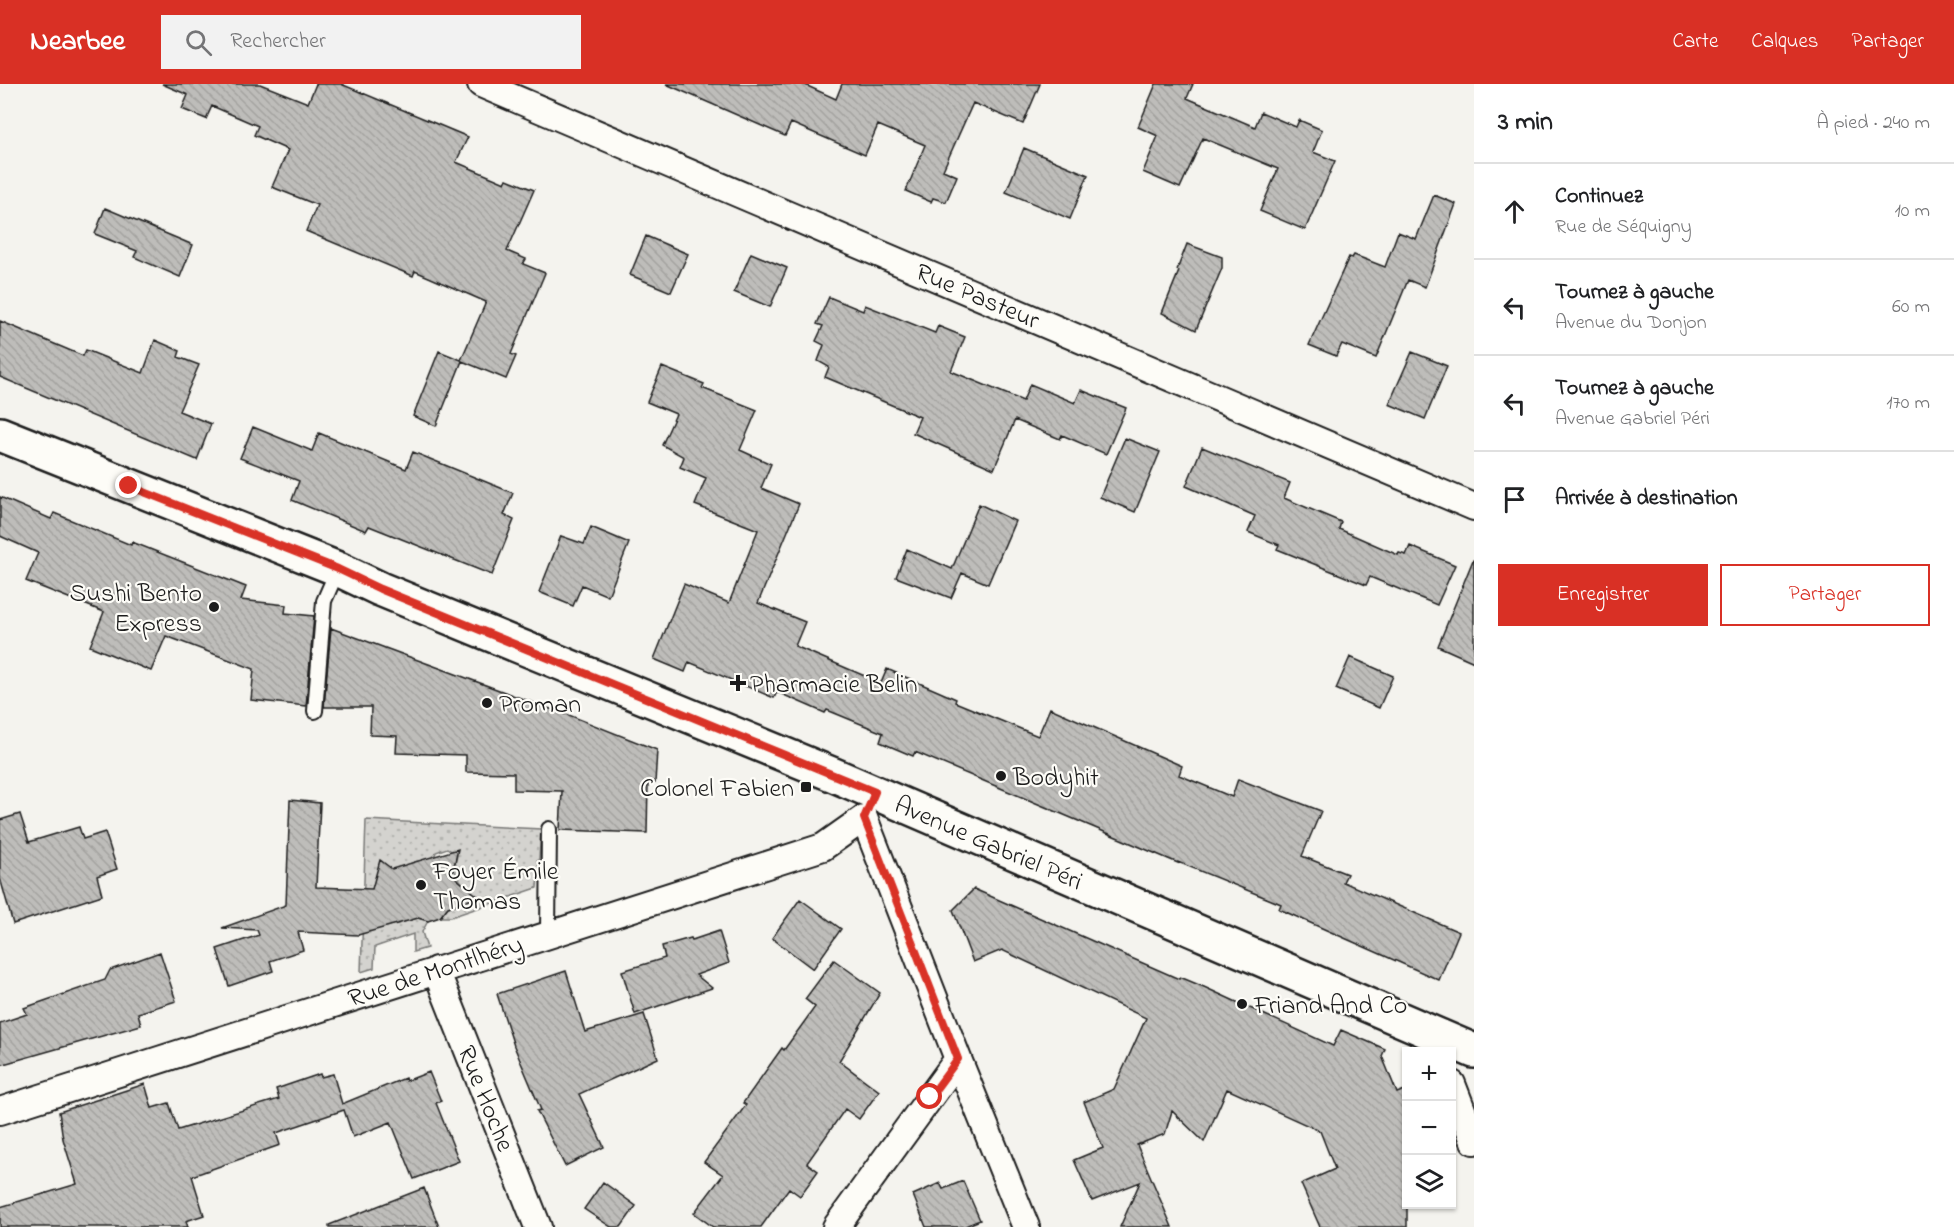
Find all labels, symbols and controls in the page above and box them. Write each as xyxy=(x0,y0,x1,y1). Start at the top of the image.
search box xyxy=(161,15,581,69)
text: Nearbee xyxy=(30,22,125,63)
icon: search xyxy=(182,26,215,59)
text: Rechercher xyxy=(230,26,326,58)
text: Carte xyxy=(1672,27,1718,57)
text: Calques xyxy=(1751,27,1818,57)
text: Partager xyxy=(1851,27,1924,57)
text: 3 min xyxy=(1498,104,1553,142)
text: À pied · 240 m xyxy=(1816,109,1930,138)
text: Continuez xyxy=(1555,181,1643,213)
icon: ahead xyxy=(1498,195,1531,228)
text: 10 m xyxy=(1894,197,1930,226)
text: Rue de Séquigny xyxy=(1555,213,1692,242)
street label: Rue Pasteur xyxy=(909,255,1046,341)
text: Tournez à gauche xyxy=(1555,277,1714,309)
icon: left xyxy=(1498,291,1531,324)
text: 60 m xyxy=(1892,293,1930,322)
text: Avenue du Donjon xyxy=(1555,309,1707,338)
text: Tournez à gauche xyxy=(1555,373,1714,405)
icon: left xyxy=(1498,387,1531,420)
text: 170 m xyxy=(1886,389,1930,418)
text: Avenue Gabriel Péri xyxy=(1555,405,1710,434)
route end xyxy=(115,472,141,498)
icon: arrive xyxy=(1498,483,1531,516)
text: Arrivée à destination xyxy=(1555,483,1738,515)
button: Enregistrer xyxy=(1498,564,1708,626)
button: Partager xyxy=(1720,564,1930,626)
place label: Sushi Bento Express xyxy=(70,576,202,644)
marker: Sushi Bento Express xyxy=(207,600,221,614)
place label: Pharmacie Belin xyxy=(750,667,918,705)
marker: Pharmacie Belin xyxy=(731,676,745,690)
place label: Proman xyxy=(499,687,581,725)
marker: Proman xyxy=(480,696,494,710)
place label: Bodyhit xyxy=(1012,760,1099,798)
marker: Bodyhit xyxy=(994,769,1008,783)
place label: Colonel Fabien xyxy=(640,771,794,809)
marker: Colonel Fabien xyxy=(799,780,813,794)
street label: Avenue Gabriel Péri xyxy=(888,787,1088,902)
place label: Foyer Émile Thomas xyxy=(432,854,559,922)
marker: Foyer Émile Thomas xyxy=(414,878,428,892)
street label: Rue de Montlhéry xyxy=(344,927,528,1019)
place label: Friand And Co xyxy=(1253,988,1407,1026)
marker: Friand And Co xyxy=(1235,997,1249,1011)
street label: Rue Hoche xyxy=(446,1040,523,1158)
map controls xyxy=(1402,1047,1456,1209)
button: + xyxy=(1402,1047,1456,1101)
route start xyxy=(916,1083,942,1109)
button: − xyxy=(1402,1101,1456,1155)
button: layers xyxy=(1402,1155,1456,1209)

